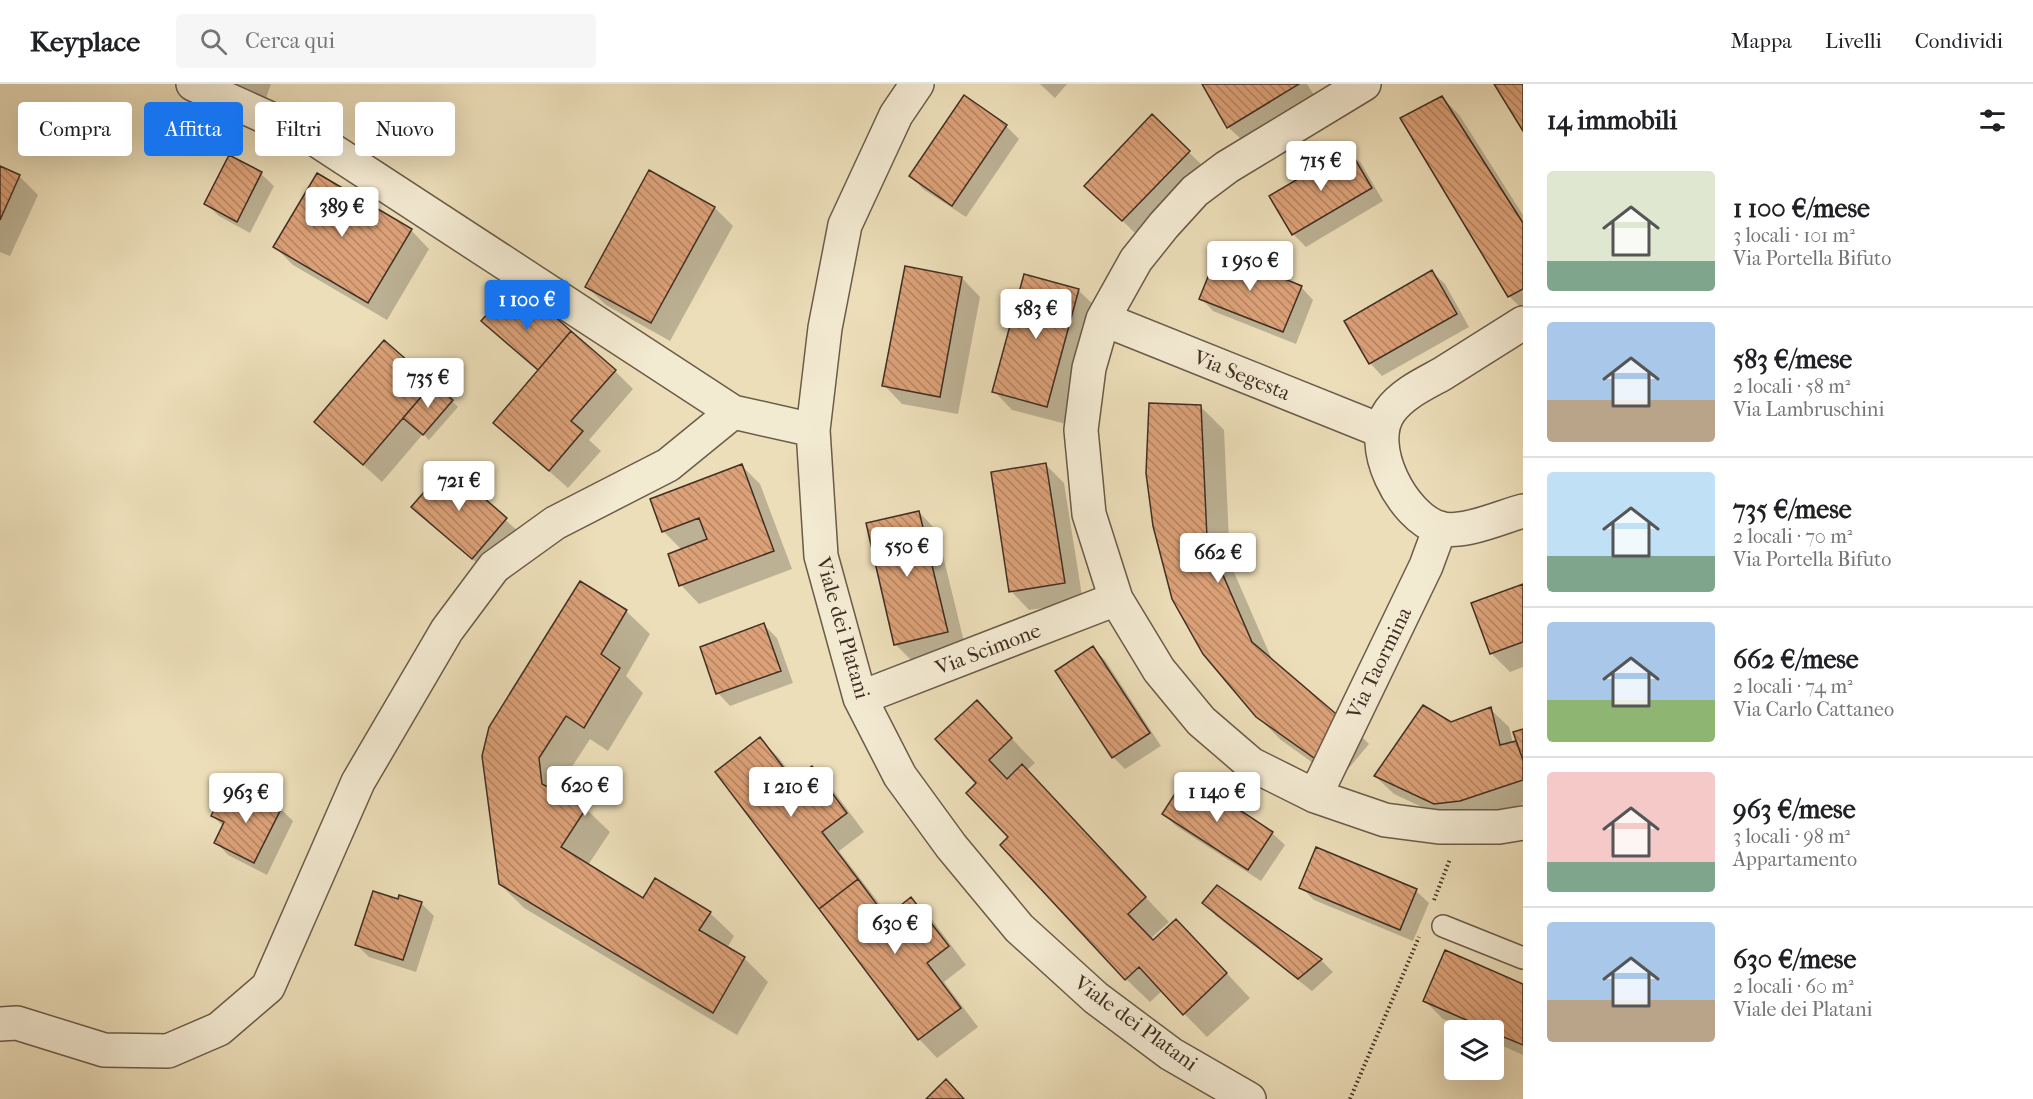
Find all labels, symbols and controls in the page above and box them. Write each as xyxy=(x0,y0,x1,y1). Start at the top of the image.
search box xyxy=(176,14,596,68)
text: Keyplace xyxy=(30,25,140,58)
icon: search xyxy=(197,25,230,58)
text: Cerca qui xyxy=(245,28,335,54)
text: Mappa xyxy=(1731,29,1792,53)
text: Livelli xyxy=(1825,29,1882,53)
text: Condividi xyxy=(1915,29,2003,53)
chip: Compra xyxy=(18,102,132,156)
chip: Affitta xyxy=(144,102,243,156)
chip: Filtri xyxy=(255,102,343,156)
chip: Nuovo xyxy=(355,102,455,156)
icon: filters xyxy=(1976,104,2009,137)
text: 14 immobili xyxy=(1547,105,1677,136)
pin: 715 € xyxy=(1279,141,1363,192)
text: 715 € xyxy=(1300,149,1342,172)
pin: 389 € xyxy=(300,187,384,238)
text: 1 100 €/mese xyxy=(1733,193,1870,224)
text: 389 € xyxy=(320,195,364,218)
icon: home xyxy=(1595,195,1667,267)
text: 3 locali · 101 m² xyxy=(1733,224,1855,247)
pin: 1 950 € xyxy=(1195,241,1305,292)
text: Via Portella Bifuto xyxy=(1733,247,1891,270)
text: 1 950 € xyxy=(1221,249,1279,272)
pin: 1 100 € xyxy=(472,280,582,331)
text: 1 100 € xyxy=(499,288,555,311)
pin: 583 € xyxy=(994,289,1078,340)
text: 583 € xyxy=(1014,297,1058,320)
street label: Via Segesta xyxy=(1189,344,1294,405)
text: 583 €/mese xyxy=(1733,344,1852,375)
icon: home xyxy=(1595,346,1667,418)
pin: 735 € xyxy=(386,358,470,409)
text: 735 € xyxy=(407,366,449,389)
text: 2 locali · 58 m² xyxy=(1733,375,1850,398)
text: Via Lambruschini xyxy=(1733,398,1884,421)
pin: 721 € xyxy=(417,461,501,512)
text: 721 € xyxy=(437,469,481,492)
text: 735 €/mese xyxy=(1733,494,1852,525)
icon: home xyxy=(1595,496,1667,568)
text: 2 locali · 70 m² xyxy=(1733,525,1852,548)
pin: 550 € xyxy=(865,527,949,578)
pin: 662 € xyxy=(1176,533,1260,584)
text: 550 € xyxy=(885,535,929,558)
text: 662 € xyxy=(1194,541,1242,564)
text: Via Portella Bifuto xyxy=(1733,548,1891,571)
street label: Viale dei Platani xyxy=(811,553,875,702)
street label: Via Taormina xyxy=(1341,603,1416,724)
street label: Via Scimone xyxy=(931,618,1044,680)
text: 662 €/mese xyxy=(1733,644,1859,675)
icon: home xyxy=(1595,646,1667,718)
text: 2 locali · 74 m² xyxy=(1733,675,1853,698)
text: Via Carlo Cattaneo xyxy=(1733,698,1894,721)
pin: 620 € xyxy=(543,766,627,817)
pin: 1 210 € xyxy=(736,767,846,818)
pin: 1 140 € xyxy=(1162,772,1272,823)
pin: 963 € xyxy=(204,773,288,824)
text: 620 € xyxy=(561,774,609,797)
text: 1 210 € xyxy=(763,775,819,798)
text: 1 140 € xyxy=(1188,780,1246,803)
text: 963 € xyxy=(223,781,269,804)
text: 963 €/mese xyxy=(1733,794,1856,825)
icon: home xyxy=(1595,796,1667,868)
text: 3 locali · 98 m² xyxy=(1733,825,1850,848)
text: Appartamento xyxy=(1733,848,1857,871)
pin: 630 € xyxy=(853,904,937,955)
text: 630 € xyxy=(872,912,918,935)
text: 630 €/mese xyxy=(1733,944,1856,975)
icon: home xyxy=(1595,946,1667,1018)
street label: Viale dei Platani xyxy=(1069,970,1202,1076)
text: 2 locali · 60 m² xyxy=(1733,975,1854,998)
text: Viale dei Platani xyxy=(1733,998,1872,1021)
map controls xyxy=(1444,1020,1504,1080)
button: layers xyxy=(1444,1020,1504,1080)

